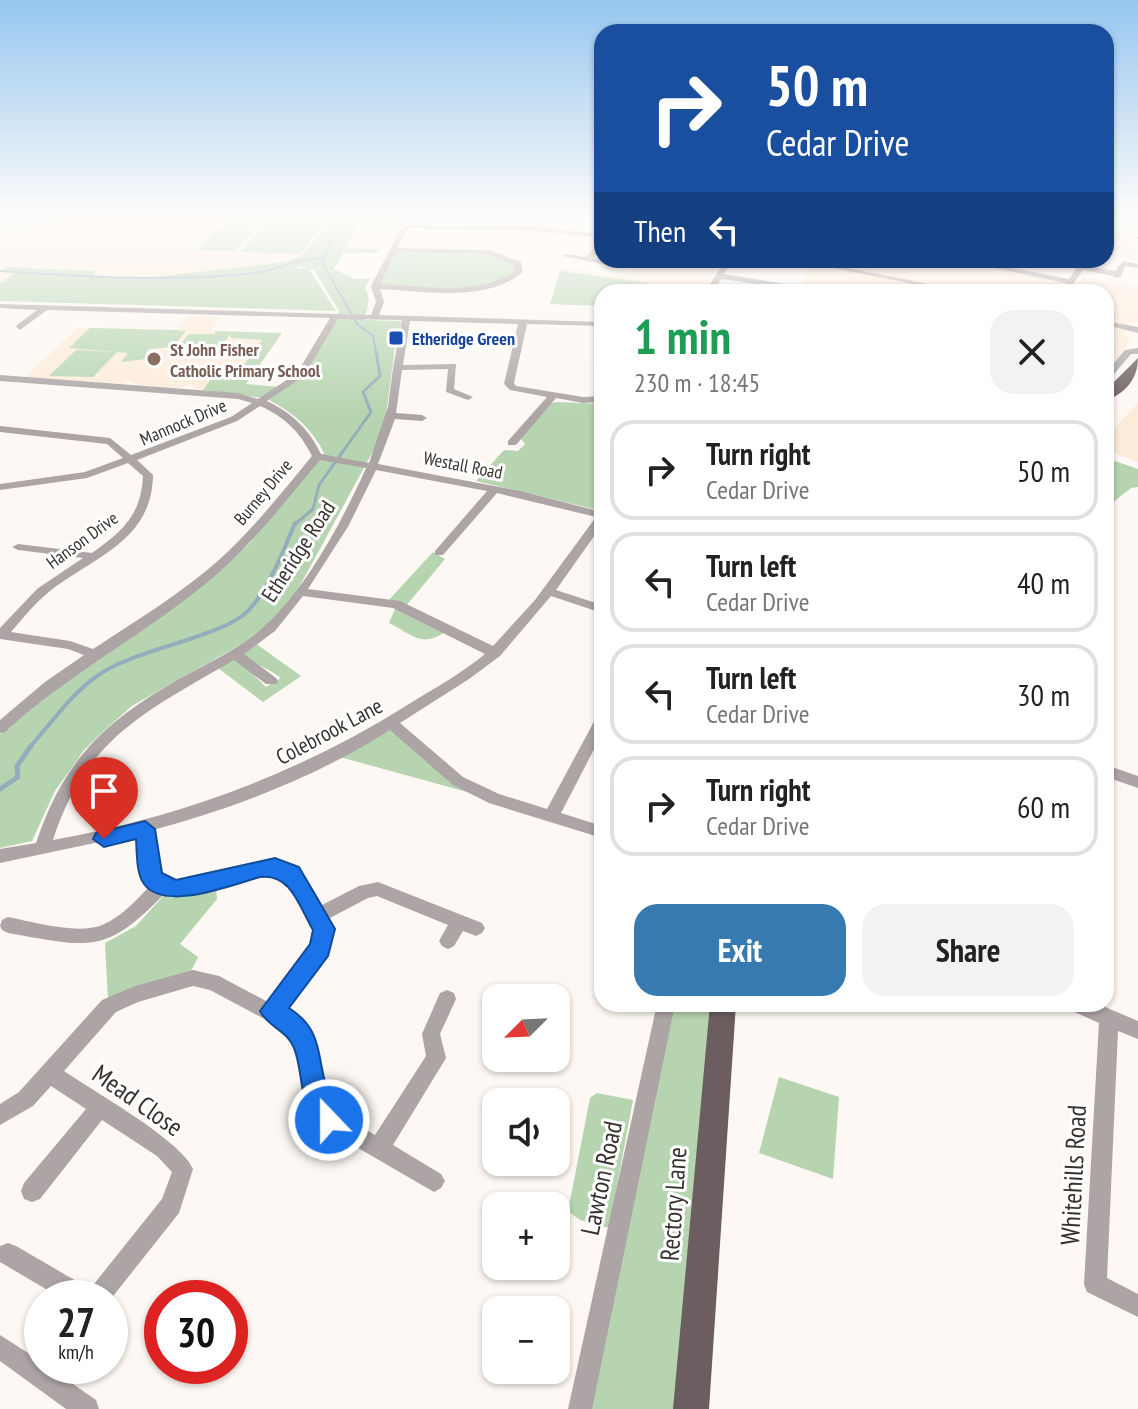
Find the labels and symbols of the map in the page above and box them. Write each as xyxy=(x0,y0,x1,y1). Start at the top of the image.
place label: Etheridge Green xyxy=(412,327,515,350)
marker: Etheridge Green xyxy=(387,329,405,347)
place label: St John Fisher Catholic Primary School xyxy=(170,338,321,382)
marker: St John Fisher Catholic Primary School xyxy=(145,350,163,368)
street label: Mannock Drive xyxy=(136,393,230,451)
street label: Westall Road xyxy=(422,446,504,484)
street label: Burney Drive xyxy=(229,454,297,530)
street label: Etheridge Road xyxy=(255,495,341,607)
street label: Hanson Drive xyxy=(42,506,122,574)
street label: Colebrook Lane xyxy=(271,691,387,771)
pin xyxy=(70,757,138,839)
north arrow xyxy=(482,984,570,1072)
street label: Mead Close xyxy=(86,1057,190,1143)
position arrow xyxy=(287,1078,371,1162)
street label: Whitehills Road xyxy=(1053,1104,1093,1246)
street label: Lawton Road xyxy=(573,1118,629,1238)
street label: Rectory Lane xyxy=(653,1146,693,1262)
speed limit sign: 30 xyxy=(144,1280,248,1384)

